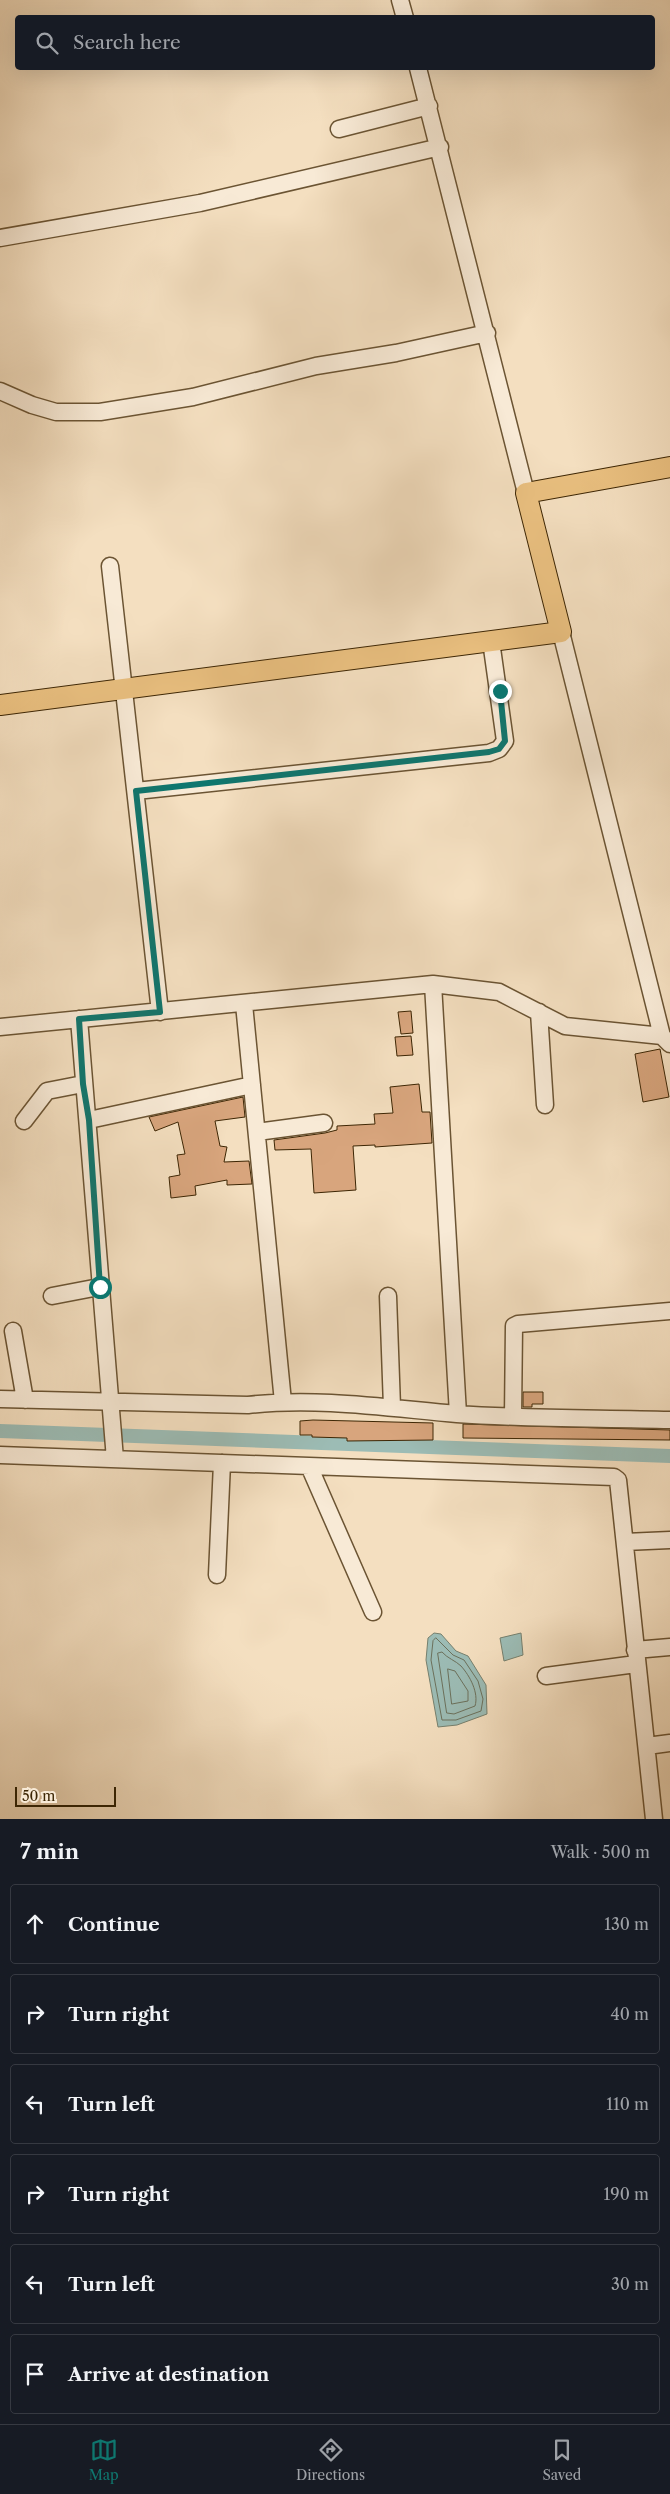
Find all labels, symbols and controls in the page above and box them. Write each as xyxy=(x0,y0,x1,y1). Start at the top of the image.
search box xyxy=(15,15,655,70)
icon: search xyxy=(33,29,61,57)
text: Search here xyxy=(73,31,181,54)
route end xyxy=(489,680,512,703)
route start xyxy=(89,1276,112,1299)
scale bar xyxy=(15,1784,116,1807)
text: 50 m xyxy=(22,1787,55,1805)
text: 7 min xyxy=(20,1839,79,1864)
text: Walk · 500 m xyxy=(551,1842,650,1862)
icon: ahead xyxy=(21,1910,49,1938)
text: Continue xyxy=(68,1913,160,1936)
text: 130 m xyxy=(604,1914,649,1934)
icon: right xyxy=(21,2000,49,2028)
text: Turn right xyxy=(68,2003,169,2026)
text: 40 m xyxy=(610,2004,649,2024)
icon: left xyxy=(21,2090,49,2118)
text: Turn left xyxy=(68,2093,155,2116)
text: 110 m xyxy=(606,2094,649,2114)
icon: right xyxy=(21,2180,49,2208)
text: Turn right xyxy=(68,2183,169,2206)
text: 190 m xyxy=(604,2184,649,2204)
icon: left xyxy=(21,2270,49,2298)
text: Turn left xyxy=(68,2273,155,2296)
text: 30 m xyxy=(611,2274,649,2294)
icon: arrive xyxy=(21,2360,49,2388)
text: Arrive at destination xyxy=(68,2363,269,2386)
tab: Map xyxy=(89,2436,119,2484)
tab: Directions xyxy=(296,2436,365,2484)
tab: Saved xyxy=(542,2436,581,2484)

